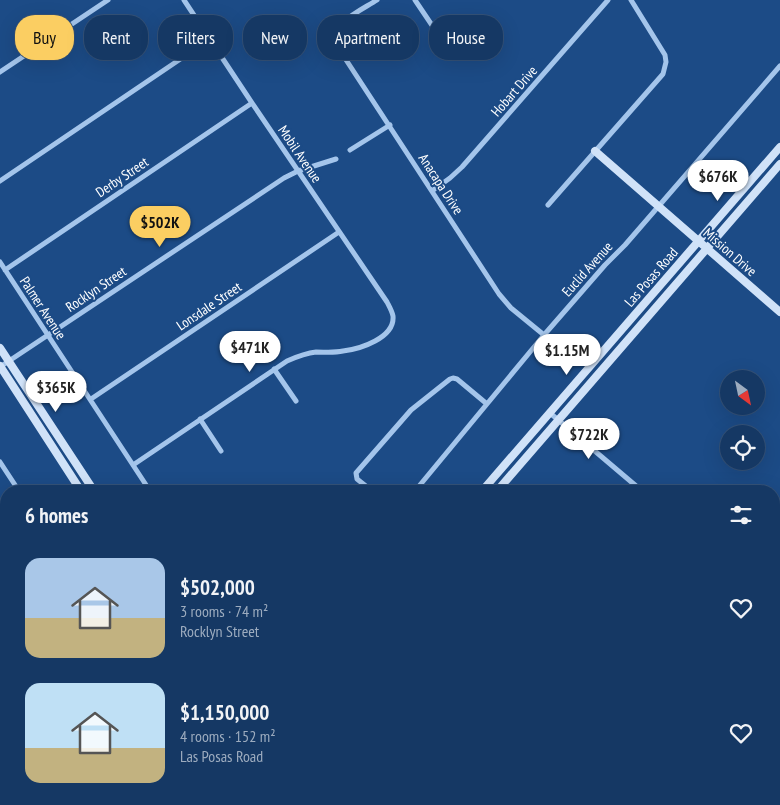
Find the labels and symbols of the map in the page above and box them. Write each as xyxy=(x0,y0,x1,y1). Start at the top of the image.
street label: Hobart Drive xyxy=(487,62,541,120)
street label: Mobil Avenue xyxy=(274,122,326,186)
street label: Anacapa Drive xyxy=(415,150,467,218)
street label: Derby Street xyxy=(92,153,152,201)
pin: $676K xyxy=(683,160,753,202)
pin: $502K xyxy=(125,206,195,248)
street label: Mission Drive xyxy=(700,224,761,280)
street label: Euclid Avenue xyxy=(558,238,616,300)
street label: Las Posas Road xyxy=(620,244,682,310)
street label: Rocklyn Street xyxy=(62,262,130,316)
street label: Palmer Avenue xyxy=(16,273,70,343)
street label: Lonsdale Street xyxy=(173,278,245,334)
pin: $471K xyxy=(215,330,285,373)
pin: $1.15M xyxy=(526,334,608,376)
pin: $365K xyxy=(21,370,91,413)
north arrow xyxy=(720,370,765,415)
pin: $722K xyxy=(554,418,624,460)

